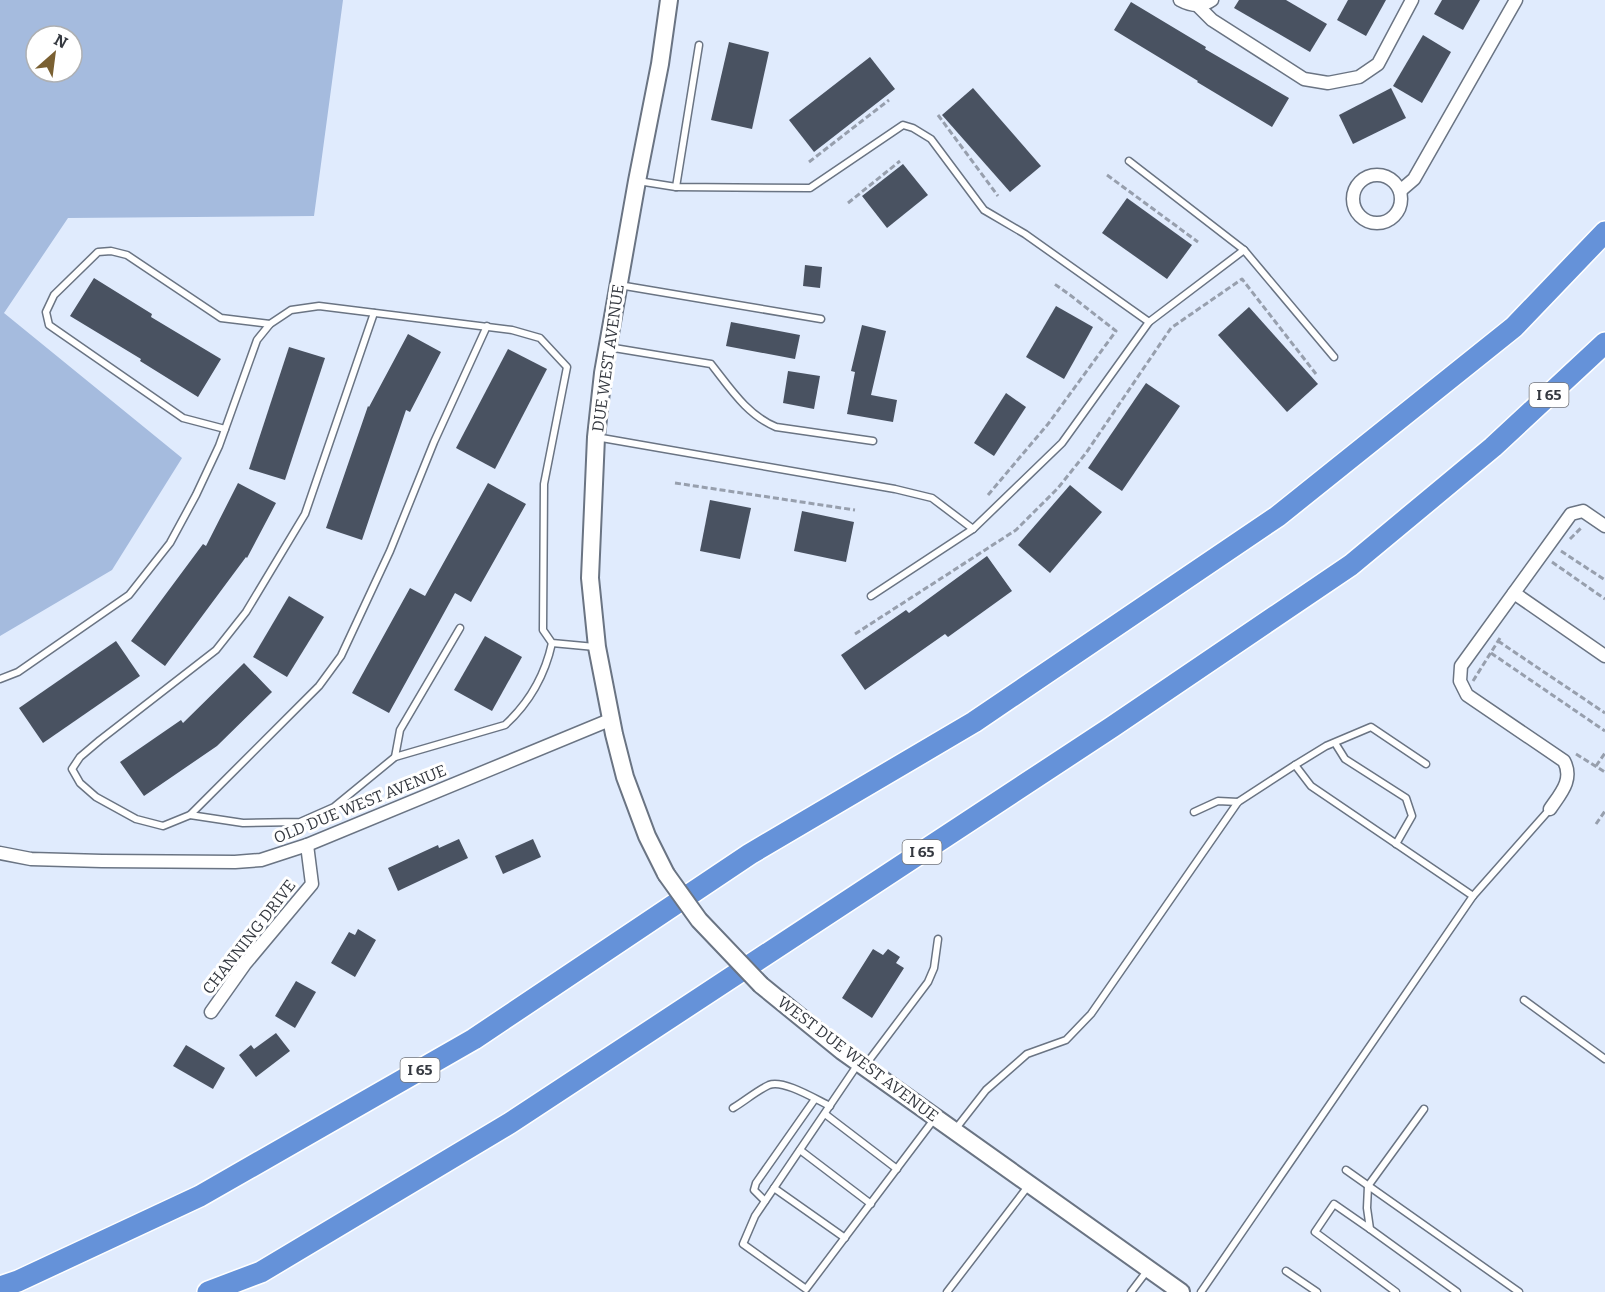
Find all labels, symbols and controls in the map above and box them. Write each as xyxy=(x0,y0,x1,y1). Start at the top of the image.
north arrow xyxy=(24,24,84,84)
text: N xyxy=(51,30,71,52)
street label: DUE WEST AVENUE xyxy=(588,283,628,433)
road number: I 65 xyxy=(1530,383,1568,407)
street label: OLD DUE WEST AVENUE xyxy=(271,761,449,847)
road number: I 65 xyxy=(902,840,942,864)
street label: CHANNING DRIVE xyxy=(198,876,300,998)
street label: WEST DUE WEST AVENUE xyxy=(774,992,942,1126)
road number: I 65 xyxy=(400,1058,440,1082)

